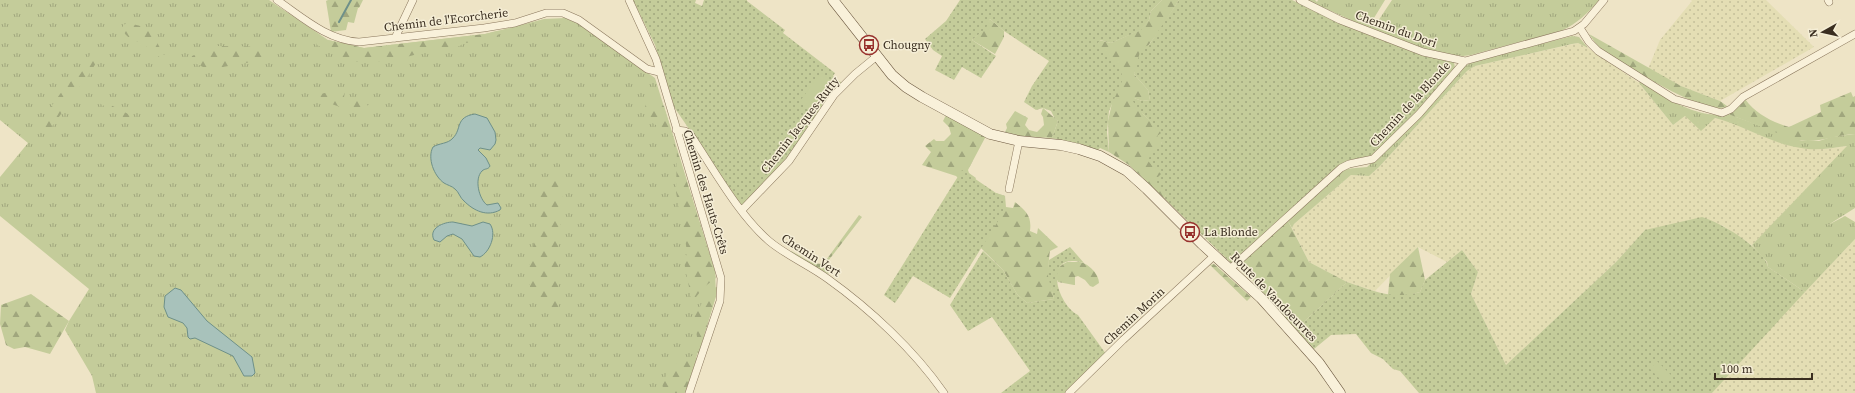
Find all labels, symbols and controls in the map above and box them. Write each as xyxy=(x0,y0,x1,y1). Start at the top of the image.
street label: Chemin de l'Ecorcherie xyxy=(383,4,509,36)
street label: Chemin du Dori xyxy=(1353,7,1439,51)
north arrow xyxy=(1803,12,1843,52)
text: N xyxy=(1806,28,1822,38)
bus stop icon: Chougny xyxy=(858,34,880,56)
place label: Chougny xyxy=(883,37,931,53)
street label: Chemin de la Blonde xyxy=(1366,58,1454,150)
street label: Chemin Jacques-Rutty xyxy=(757,73,843,177)
street label: Chemin des Hauts-Crêts xyxy=(679,128,733,256)
bus stop icon: La Blonde xyxy=(1179,221,1201,243)
place label: La Blonde xyxy=(1204,224,1258,240)
street label: Chemin Vert xyxy=(778,230,844,280)
street label: Route de Vandoeuvres xyxy=(1227,249,1321,345)
street label: Chemin Morin xyxy=(1100,283,1168,349)
scale bar xyxy=(1715,355,1812,381)
text: 100 m xyxy=(1721,361,1753,377)

